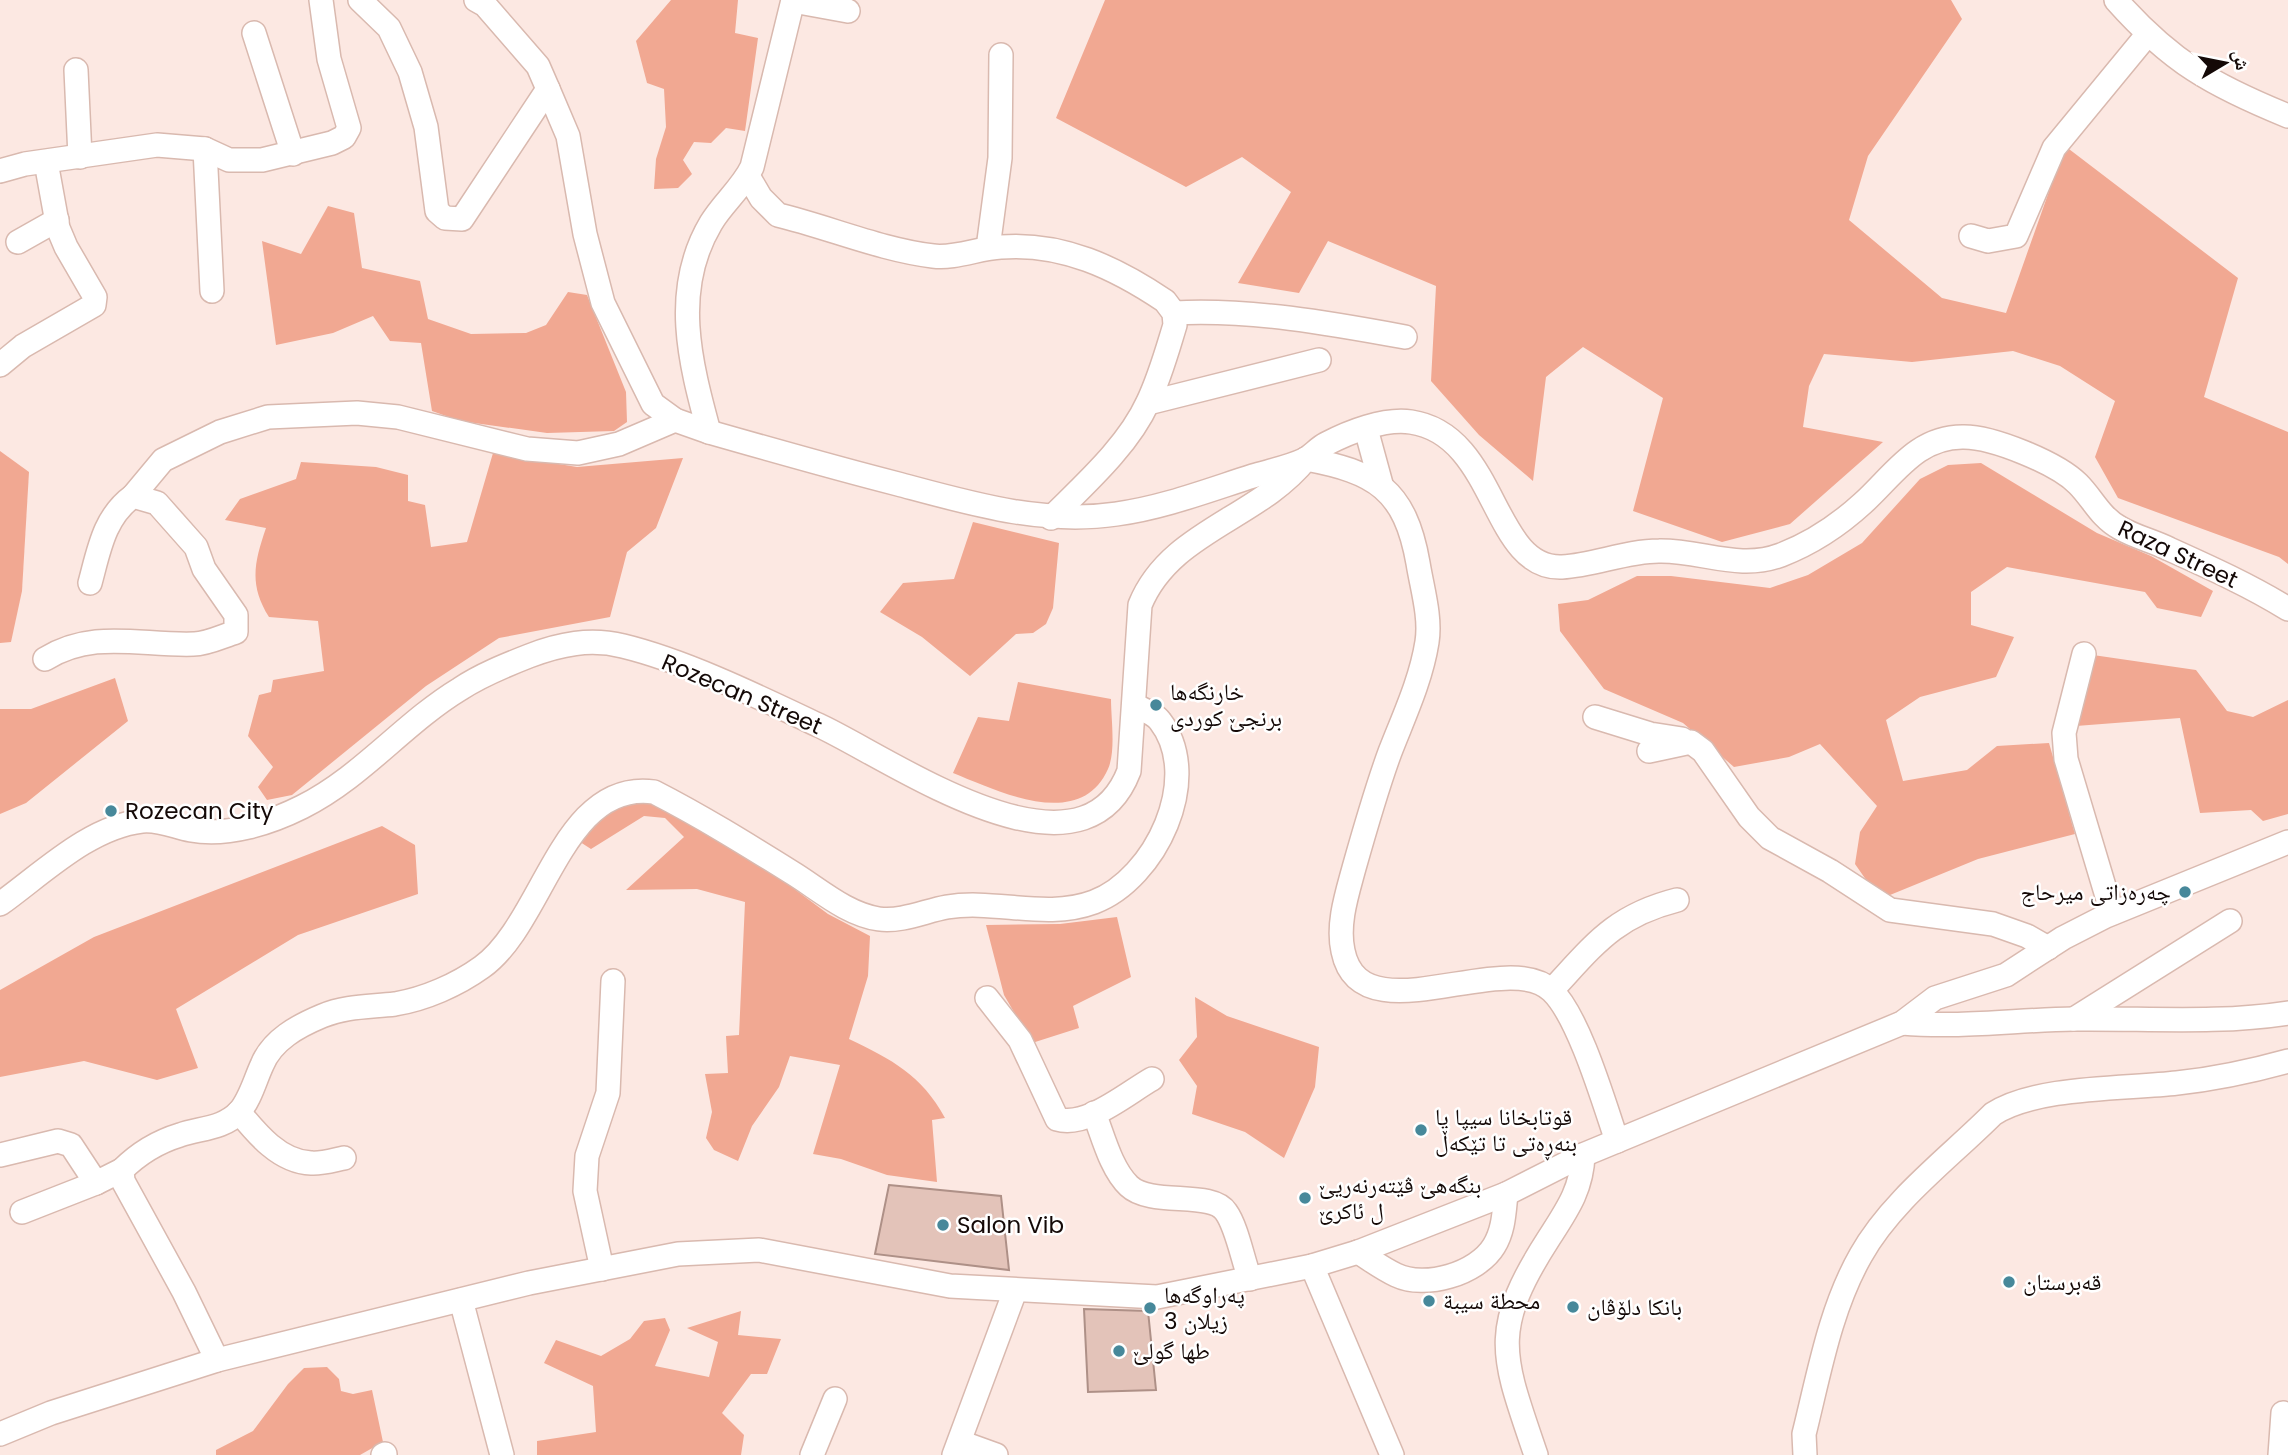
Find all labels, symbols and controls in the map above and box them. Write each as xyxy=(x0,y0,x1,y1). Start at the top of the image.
north arrow xyxy=(2190,28,2260,98)
text: ش xyxy=(2226,48,2256,72)
street label: Raza Street xyxy=(2113,512,2243,596)
street label: Rozecan Street xyxy=(657,646,827,742)
place label: خارنگەها برنجێ کوردی xyxy=(1170,676,1282,734)
marker: خارنگەها برنجێ کوردی xyxy=(1148,697,1164,713)
place label: Rozecan City xyxy=(125,795,274,827)
marker: Rozecan City xyxy=(103,803,119,819)
place label: چەرەزاتی میرحاج xyxy=(2020,876,2171,908)
marker: چەرەزاتی میرحاج xyxy=(2177,884,2193,900)
place label: قوتابخانا سیپا یا بنەڕەتی تا تێکەڵ xyxy=(1435,1101,1577,1161)
marker: قوتابخانا سیپا یا بنەڕەتی تا تێکەڵ xyxy=(1413,1122,1429,1138)
place label: بنگەهێ ڤێتەرنەریێ ل ئاکرێ xyxy=(1319,1169,1481,1227)
marker: بنگەهێ ڤێتەرنەریێ ل ئاکرێ xyxy=(1297,1190,1313,1206)
place label: Salon Vib xyxy=(957,1209,1064,1241)
marker: Salon Vib xyxy=(935,1217,951,1233)
place label: قەبرستان xyxy=(2023,1266,2101,1298)
marker: قەبرستان xyxy=(2001,1274,2017,1290)
place label: پەراوگەها زیلان 3 xyxy=(1164,1279,1245,1337)
place label: محطة سيبة xyxy=(1443,1285,1540,1317)
place label: بانکا دلۆڤان xyxy=(1587,1291,1682,1323)
marker: محطة سيبة xyxy=(1421,1293,1437,1309)
marker: بانکا دلۆڤان xyxy=(1565,1299,1581,1315)
marker: پەراوگەها زیلان 3 xyxy=(1142,1300,1158,1316)
place label: طها گولێ xyxy=(1133,1335,1210,1367)
marker: طها گولێ xyxy=(1111,1343,1127,1359)

